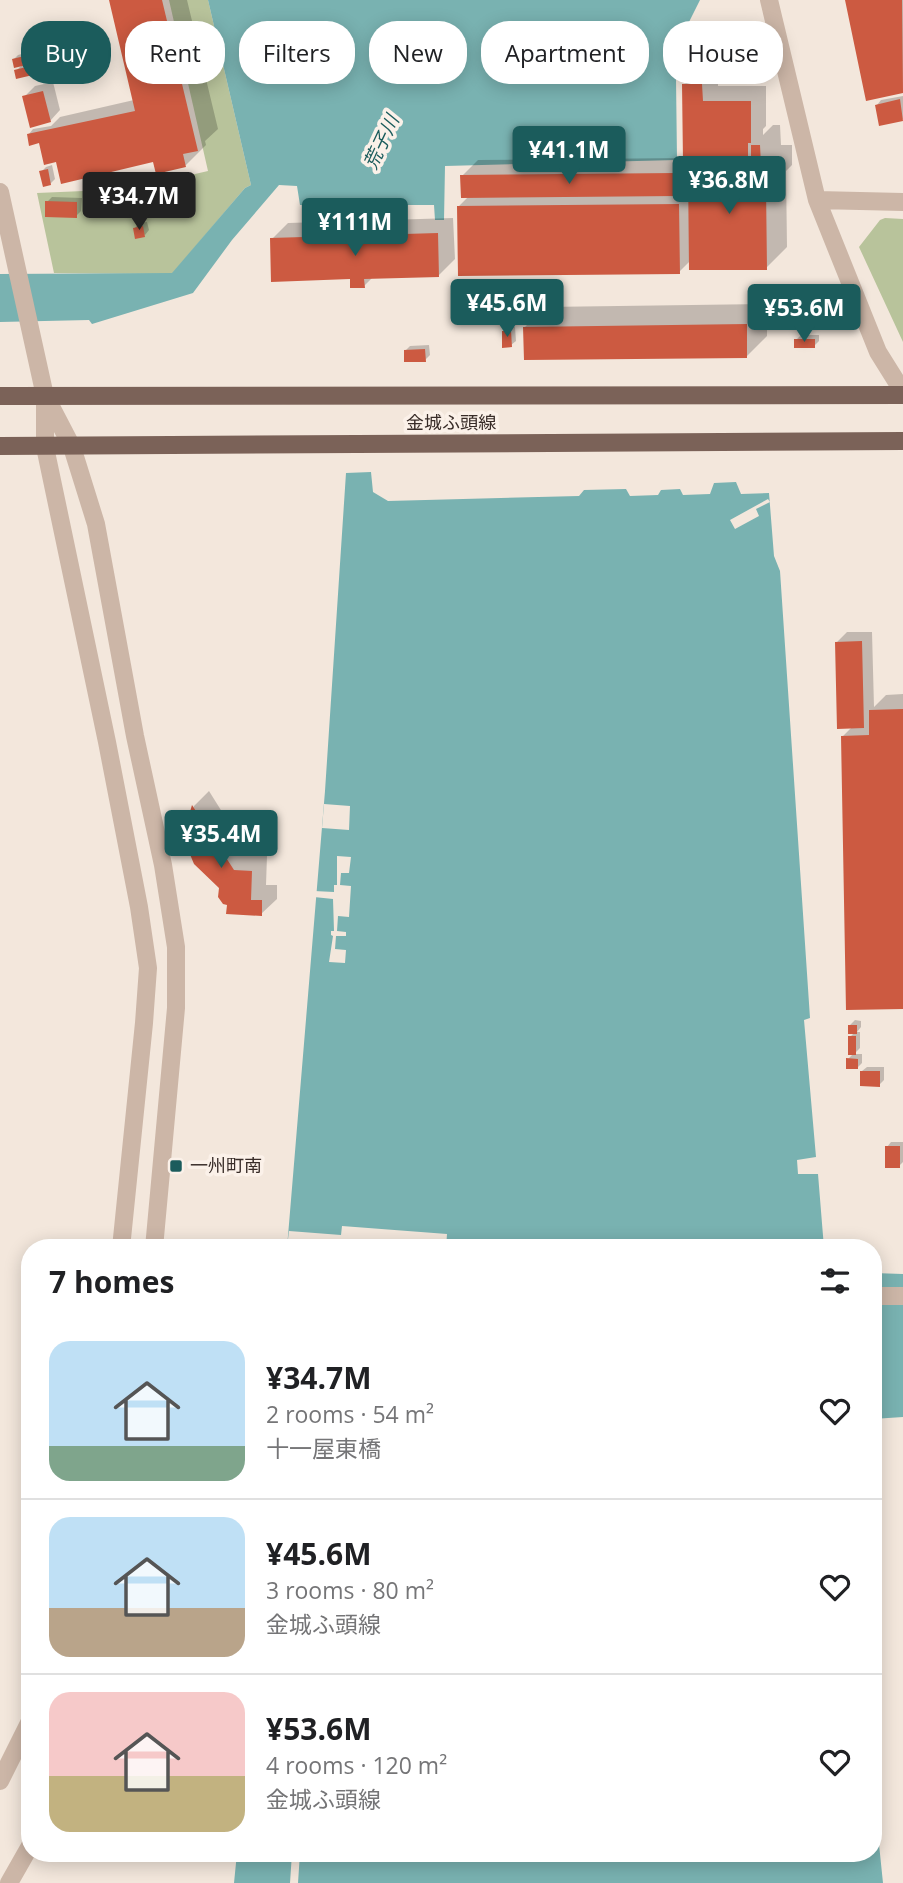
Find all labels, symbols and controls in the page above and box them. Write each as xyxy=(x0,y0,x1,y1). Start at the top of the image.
chip: Buy xyxy=(21,21,111,84)
chip: Rent xyxy=(125,21,225,84)
chip: Filters xyxy=(239,21,355,84)
chip: New xyxy=(369,21,467,84)
chip: Apartment xyxy=(481,21,649,84)
chip: House xyxy=(663,21,783,84)
water label: 荒子川 xyxy=(357,109,406,173)
pin: ¥41.1M xyxy=(512,127,626,186)
text: ¥41.1M xyxy=(529,133,609,165)
pin: ¥36.8M xyxy=(672,156,786,216)
text: ¥36.8M xyxy=(689,163,769,195)
pin: ¥34.7M xyxy=(82,173,196,232)
text: ¥34.7M xyxy=(99,179,179,211)
pin: ¥111M xyxy=(306,198,404,258)
text: ¥111M xyxy=(318,205,392,237)
pin: ¥45.6M xyxy=(450,280,564,339)
pin: ¥53.6M xyxy=(747,284,861,344)
text: ¥45.6M xyxy=(467,286,547,318)
text: ¥53.6M xyxy=(764,291,844,323)
street label: 金城ふ頭線 xyxy=(406,410,496,434)
pin: ¥35.4M xyxy=(164,810,278,870)
text: ¥35.4M xyxy=(181,817,261,849)
place label: 一州町南 xyxy=(190,1153,262,1177)
marker: 一州町南 xyxy=(168,1158,184,1174)
text: 7 homes xyxy=(49,1261,174,1302)
icon: filters xyxy=(816,1262,854,1300)
text: ¥34.7M xyxy=(266,1357,371,1398)
icon: home xyxy=(105,1369,189,1453)
icon: heart xyxy=(816,1392,854,1430)
text: 2 rooms · 54 m² xyxy=(266,1398,434,1430)
text: 十一屋東橋 xyxy=(266,1432,381,1464)
text: ¥45.6M xyxy=(266,1533,371,1574)
icon: home xyxy=(105,1545,189,1629)
icon: heart xyxy=(816,1568,854,1606)
text: 3 rooms · 80 m² xyxy=(266,1574,434,1606)
text: 金城ふ頭線 xyxy=(266,1608,381,1640)
text: ¥53.6M xyxy=(266,1708,371,1749)
icon: home xyxy=(105,1720,189,1804)
icon: heart xyxy=(816,1743,854,1781)
text: 4 rooms · 120 m² xyxy=(266,1749,447,1781)
text: 金城ふ頭線 xyxy=(266,1783,381,1815)

